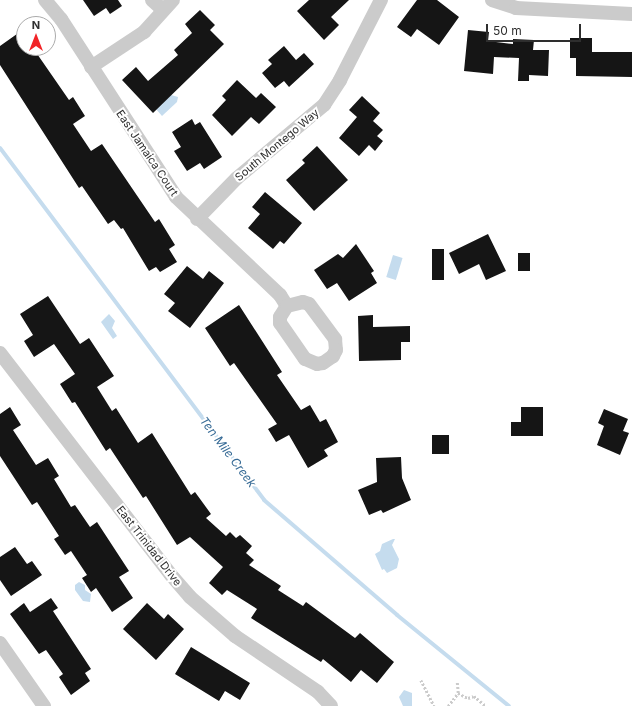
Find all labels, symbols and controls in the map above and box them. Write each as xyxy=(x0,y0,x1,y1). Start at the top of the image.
north arrow xyxy=(16,16,56,56)
scale bar xyxy=(488,16,583,42)
text: N xyxy=(32,18,40,32)
text: 50 m xyxy=(493,23,522,38)
street label: South Montego Way xyxy=(232,106,322,184)
street label: East Jamaica Court xyxy=(113,107,181,199)
water label: Ten Mile Creek xyxy=(197,414,259,490)
street label: East Trinidad Drive xyxy=(114,503,184,589)

